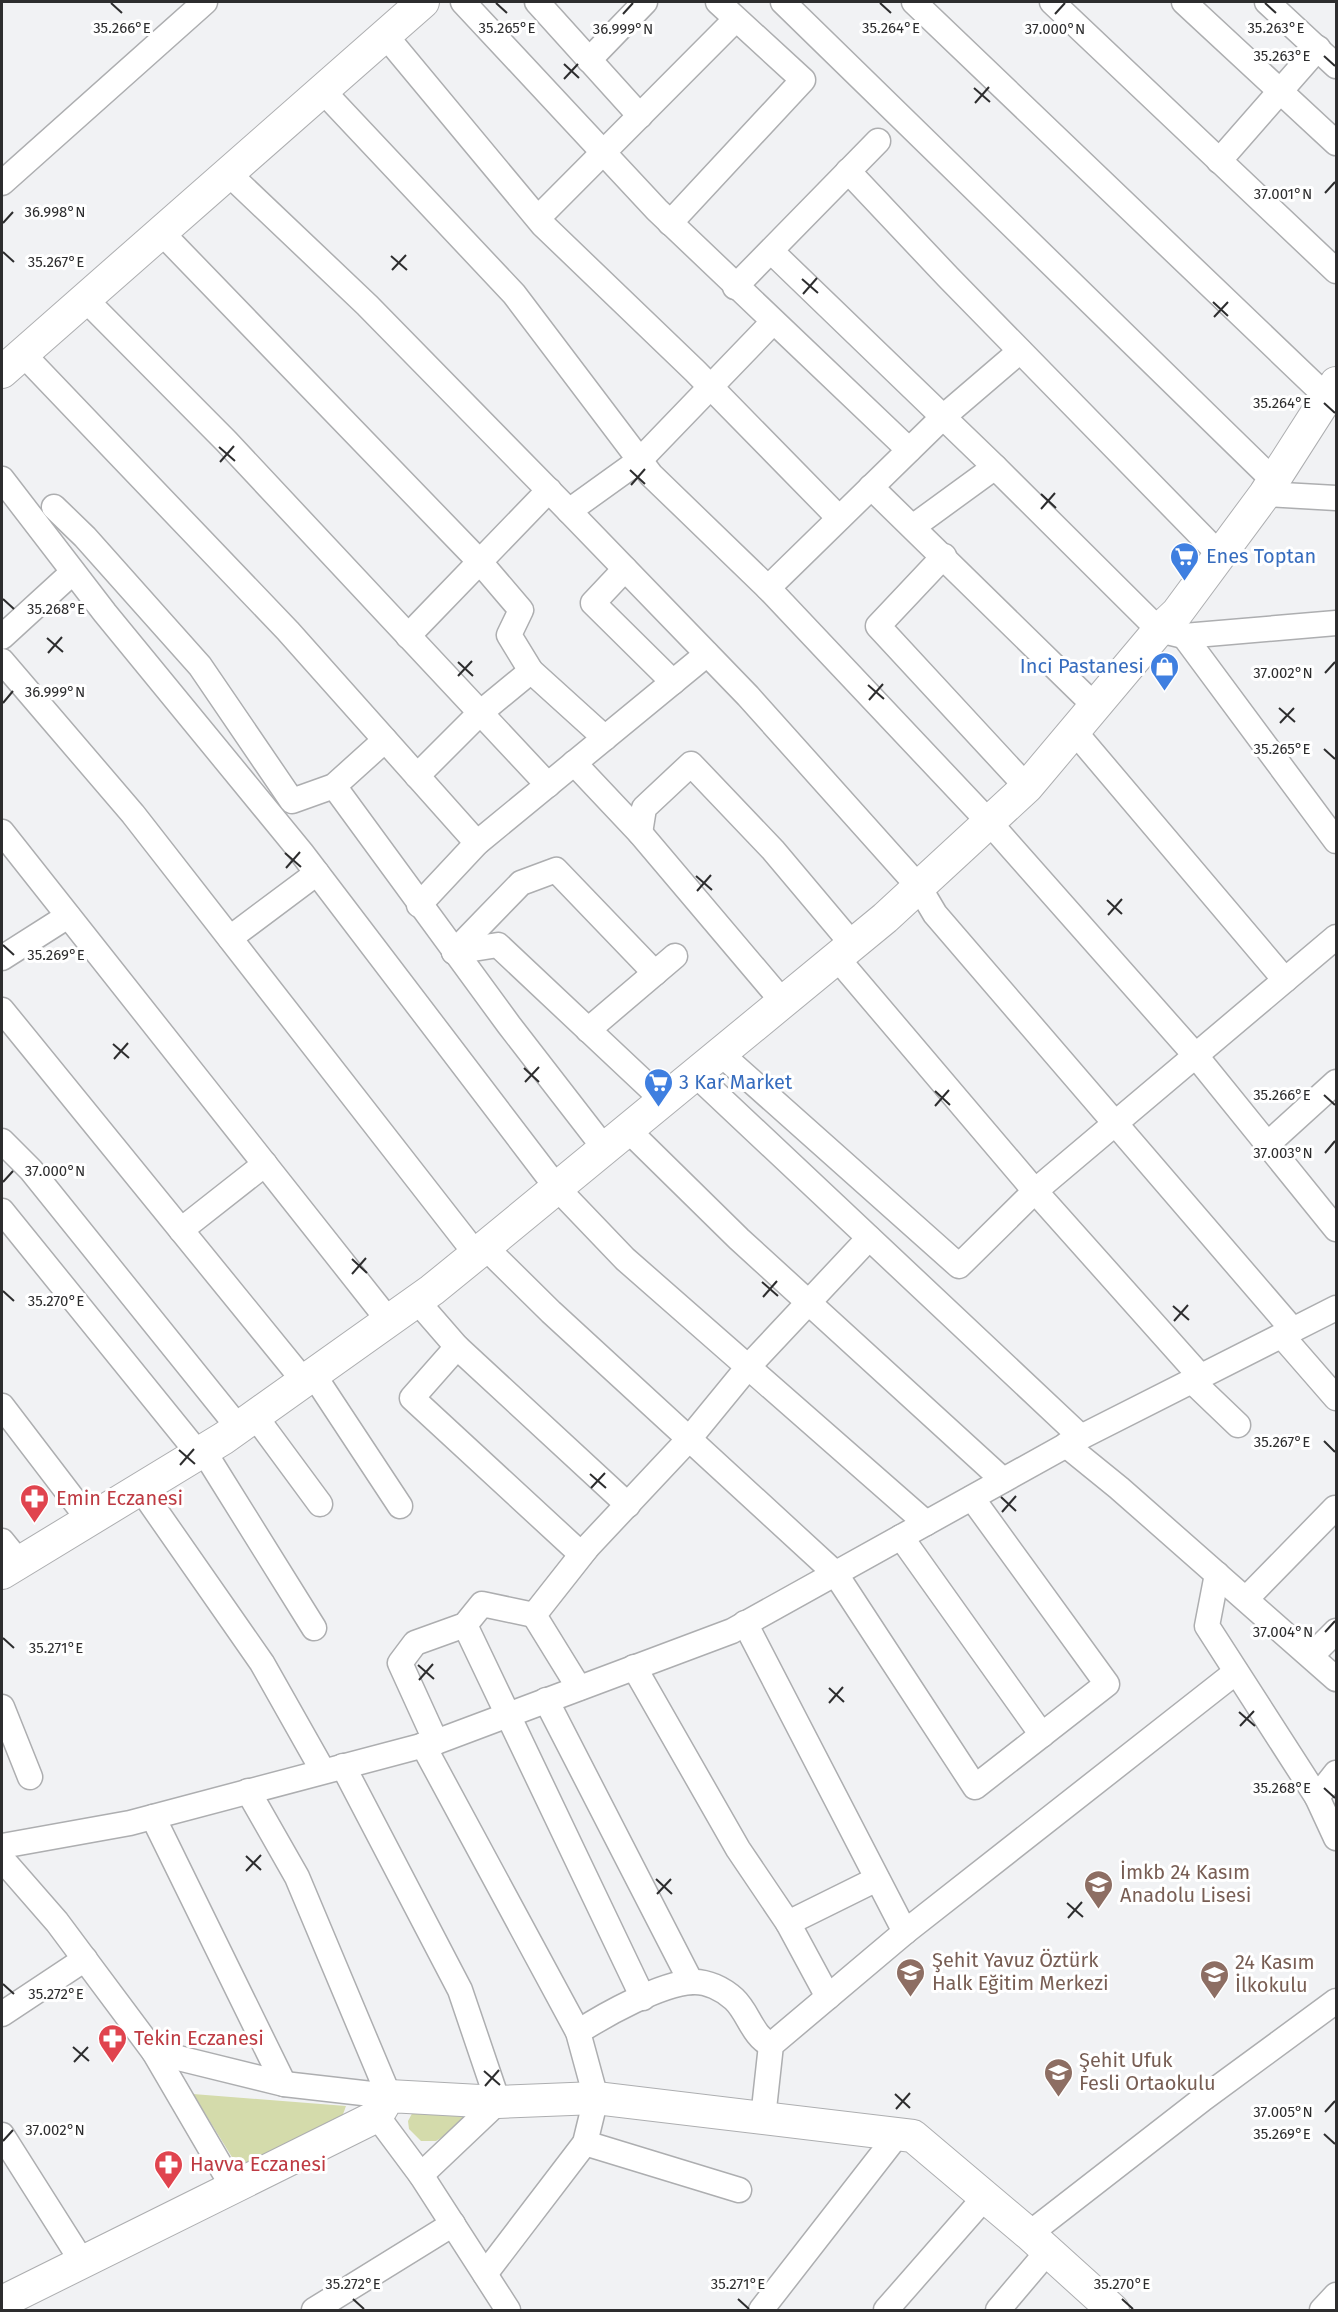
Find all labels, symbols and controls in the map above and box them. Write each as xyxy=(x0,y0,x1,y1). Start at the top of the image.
text: 35.266°E xyxy=(93,19,151,37)
text: 35.265°E xyxy=(478,19,536,37)
text: 35.264°E xyxy=(862,19,920,37)
text: 35.263°E xyxy=(1247,19,1305,37)
text: 36.999°N xyxy=(593,20,653,38)
text: 37.000°N xyxy=(1025,20,1085,38)
text: 35.263°E xyxy=(1253,47,1311,65)
text: 37.001°N xyxy=(1254,185,1312,203)
text: 36.998°N xyxy=(25,203,85,221)
text: 35.267°E xyxy=(28,253,84,271)
text: 35.264°E xyxy=(1253,394,1311,412)
supermarket icon: Enes Toptan xyxy=(1169,540,1201,582)
place label: Enes Toptan xyxy=(1206,544,1316,568)
text: 35.268°E xyxy=(27,600,85,618)
shop icon: Inci Pastanesi xyxy=(1149,650,1181,692)
place label: Inci Pastanesi xyxy=(1020,654,1144,678)
text: 37.002°N xyxy=(1253,664,1313,682)
text: 36.999°N xyxy=(25,683,85,701)
text: 35.265°E xyxy=(1253,740,1311,758)
text: 35.269°E xyxy=(27,946,85,964)
supermarket icon: 3 Kar Market xyxy=(642,1066,674,1108)
place label: 3 Kar Market xyxy=(679,1070,793,1094)
text: 35.266°E xyxy=(1253,1086,1311,1104)
text: 37.003°N xyxy=(1253,1144,1313,1162)
text: 37.000°N xyxy=(25,1162,85,1180)
text: 35.270°E xyxy=(28,1292,84,1310)
text: 35.267°E xyxy=(1254,1433,1310,1451)
pharmacy icon: Emin Eczanesi xyxy=(19,1482,51,1524)
place label: Emin Eczanesi xyxy=(56,1486,183,1510)
text: 37.004°N xyxy=(1253,1623,1313,1641)
text: 35.271°E xyxy=(29,1639,83,1657)
text: 35.268°E xyxy=(1253,1779,1311,1797)
place label: İmkb 24 Kasım Anadolu Lisesi xyxy=(1120,1860,1251,1907)
school or university icon: İmkb 24 Kasım Anadolu Lisesi xyxy=(1083,1868,1115,1910)
place label: Şehit Yavuz Öztürk Halk Eğitim Merkezi xyxy=(932,1948,1109,1995)
place label: 24 Kasım İlkokulu xyxy=(1235,1950,1315,1997)
school or university icon: Şehit Yavuz Öztürk Halk Eğitim Merkezi xyxy=(895,1956,927,1998)
school or university icon: 24 Kasım İlkokulu xyxy=(1198,1958,1230,2000)
text: 35.272°E xyxy=(28,1985,84,2003)
pharmacy icon: Tekin Eczanesi xyxy=(97,2022,129,2064)
place label: Tekin Eczanesi xyxy=(134,2026,264,2050)
place label: Şehit Ufuk Fesli Ortaokulu xyxy=(1079,2048,1216,2095)
school or university icon: Şehit Ufuk Fesli Ortaokulu xyxy=(1042,2056,1074,2098)
text: 37.005°N xyxy=(1253,2103,1313,2121)
text: 37.002°N xyxy=(25,2121,85,2139)
text: 35.269°E xyxy=(1253,2125,1311,2143)
pharmacy icon: Havva Eczanesi xyxy=(153,2148,185,2190)
place label: Havva Eczanesi xyxy=(190,2152,327,2176)
text: 35.272°E xyxy=(325,2275,381,2293)
text: 35.271°E xyxy=(711,2275,765,2293)
text: 35.270°E xyxy=(1094,2275,1150,2293)

